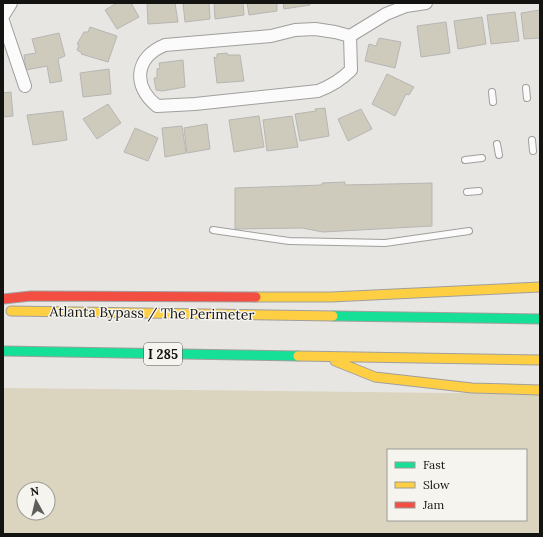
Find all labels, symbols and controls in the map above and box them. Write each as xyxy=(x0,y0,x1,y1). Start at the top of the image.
street label: Atlanta Bypass / The Perimeter xyxy=(48,302,255,324)
road number: I 285 xyxy=(144,343,182,365)
legend xyxy=(387,449,527,521)
text: Fast xyxy=(423,457,446,472)
text: Slow xyxy=(423,477,450,492)
north arrow xyxy=(16,481,56,521)
text: N xyxy=(29,484,40,499)
text: Jam xyxy=(422,497,444,512)

